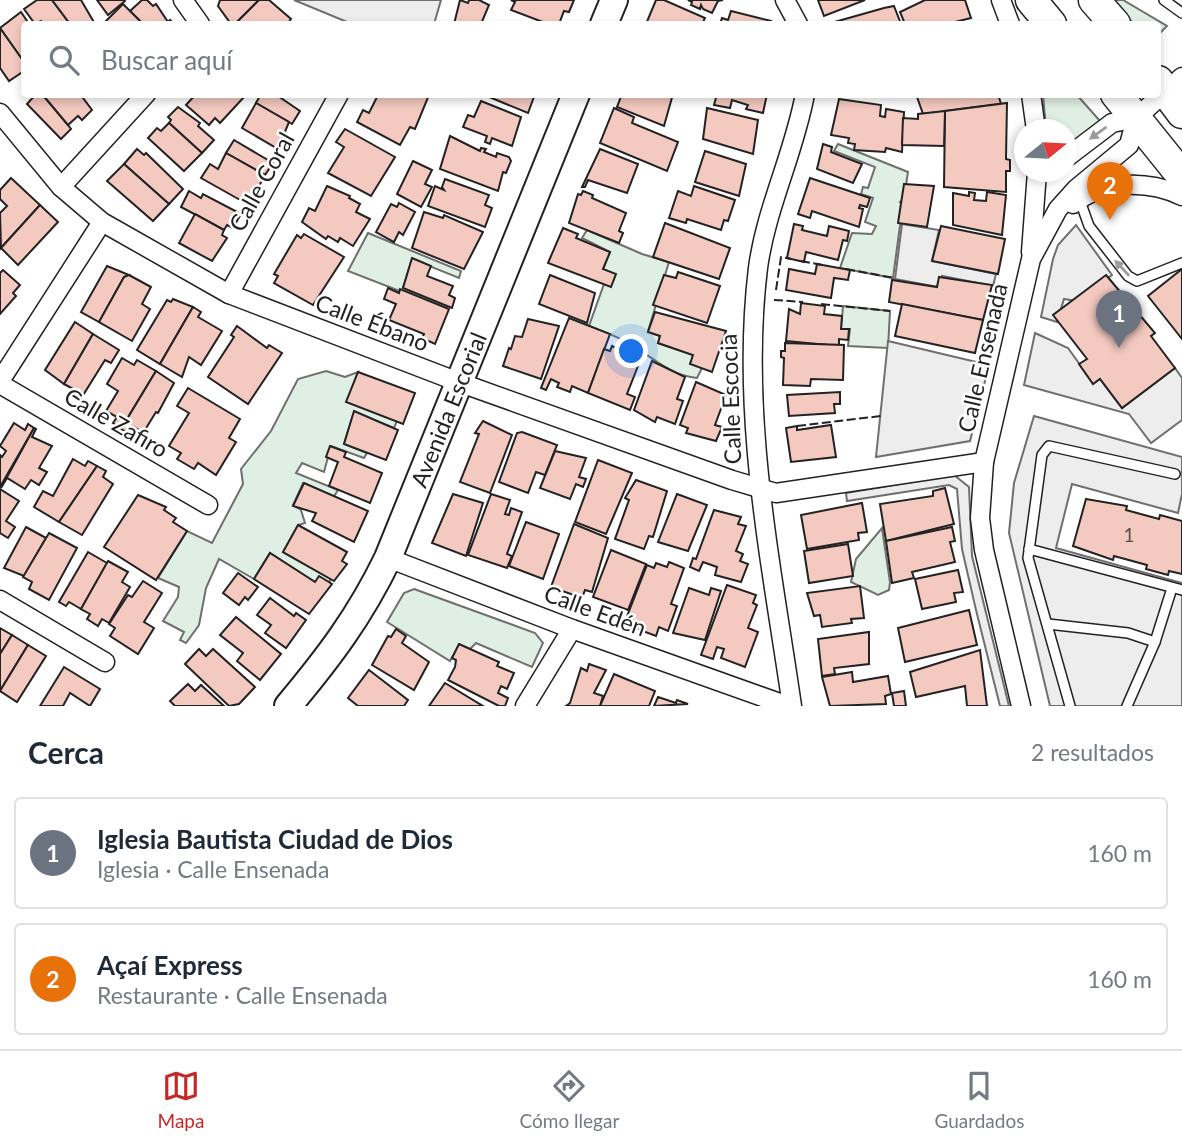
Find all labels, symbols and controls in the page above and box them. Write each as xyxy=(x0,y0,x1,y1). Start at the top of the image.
search box xyxy=(21,21,1161,98)
icon: search xyxy=(45,41,83,79)
text: Buscar aquí xyxy=(101,44,232,76)
north arrow xyxy=(1014,119,1077,182)
one-way arrow xyxy=(1089,125,1107,139)
street label: Calle Coral xyxy=(222,127,300,236)
pin: 2 xyxy=(1087,162,1133,220)
one-way arrow xyxy=(1114,259,1130,277)
street label: Calle Ensenada xyxy=(951,280,1013,435)
street label: Calle Ébano xyxy=(312,288,433,356)
pin: 1 xyxy=(1096,290,1142,348)
street label: Avenida Escorial xyxy=(404,328,492,491)
street label: Calle Escocia xyxy=(714,333,746,465)
your location xyxy=(614,334,648,368)
street label: Calle Zafiro xyxy=(60,381,173,463)
house number: 1 xyxy=(1123,523,1135,546)
street label: Calle Edén xyxy=(541,579,650,641)
text: Cerca xyxy=(28,734,104,770)
text: 2 resultados xyxy=(1031,738,1154,766)
text: Iglesia Bautista Ciudad de Dios xyxy=(97,823,453,855)
text: 1 xyxy=(46,839,60,867)
text: 160 m xyxy=(1087,839,1152,867)
text: Iglesia · Calle Ensenada xyxy=(97,855,329,883)
text: Açaí Express xyxy=(97,949,243,981)
text: 2 xyxy=(46,965,60,993)
text: 160 m xyxy=(1087,965,1152,993)
text: Restaurante · Calle Ensenada xyxy=(97,981,388,1009)
tab: Mapa xyxy=(158,1067,204,1132)
tab: Cómo llegar xyxy=(520,1067,619,1132)
tab: Guardados xyxy=(934,1067,1024,1132)

